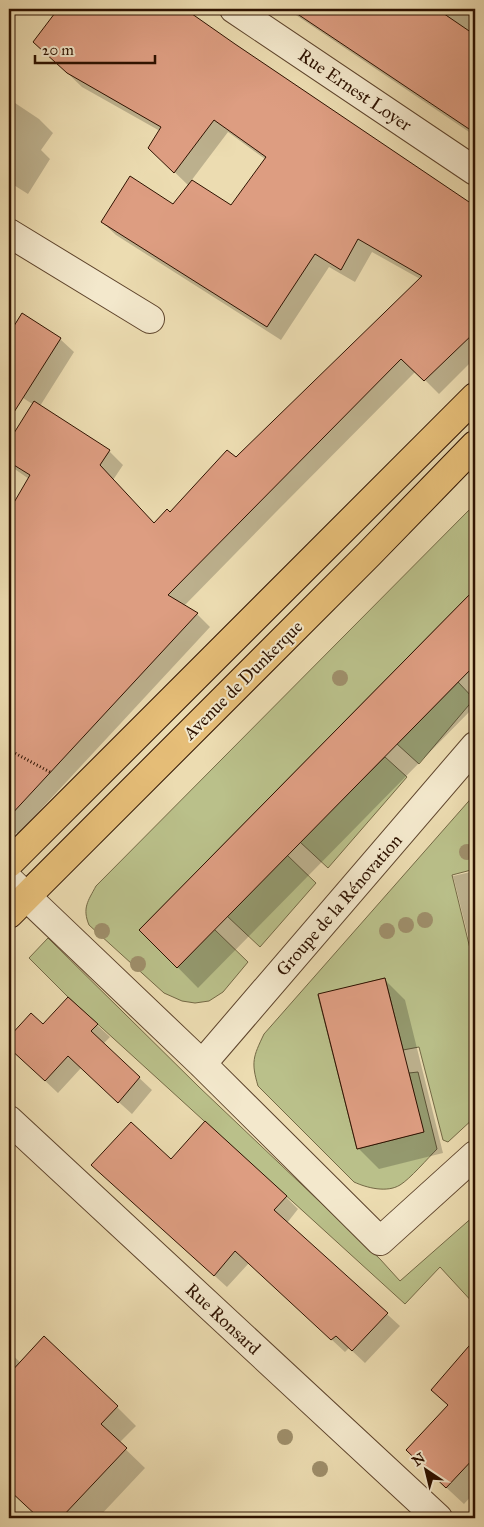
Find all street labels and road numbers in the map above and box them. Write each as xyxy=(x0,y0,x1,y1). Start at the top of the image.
street label: Rue Ernest Loyer xyxy=(294,44,416,136)
street label: Avenue de Dunkerque xyxy=(178,616,308,746)
street label: Groupe de la Rénovation xyxy=(271,829,407,981)
street label: Rue Ronsard xyxy=(181,1279,265,1359)

